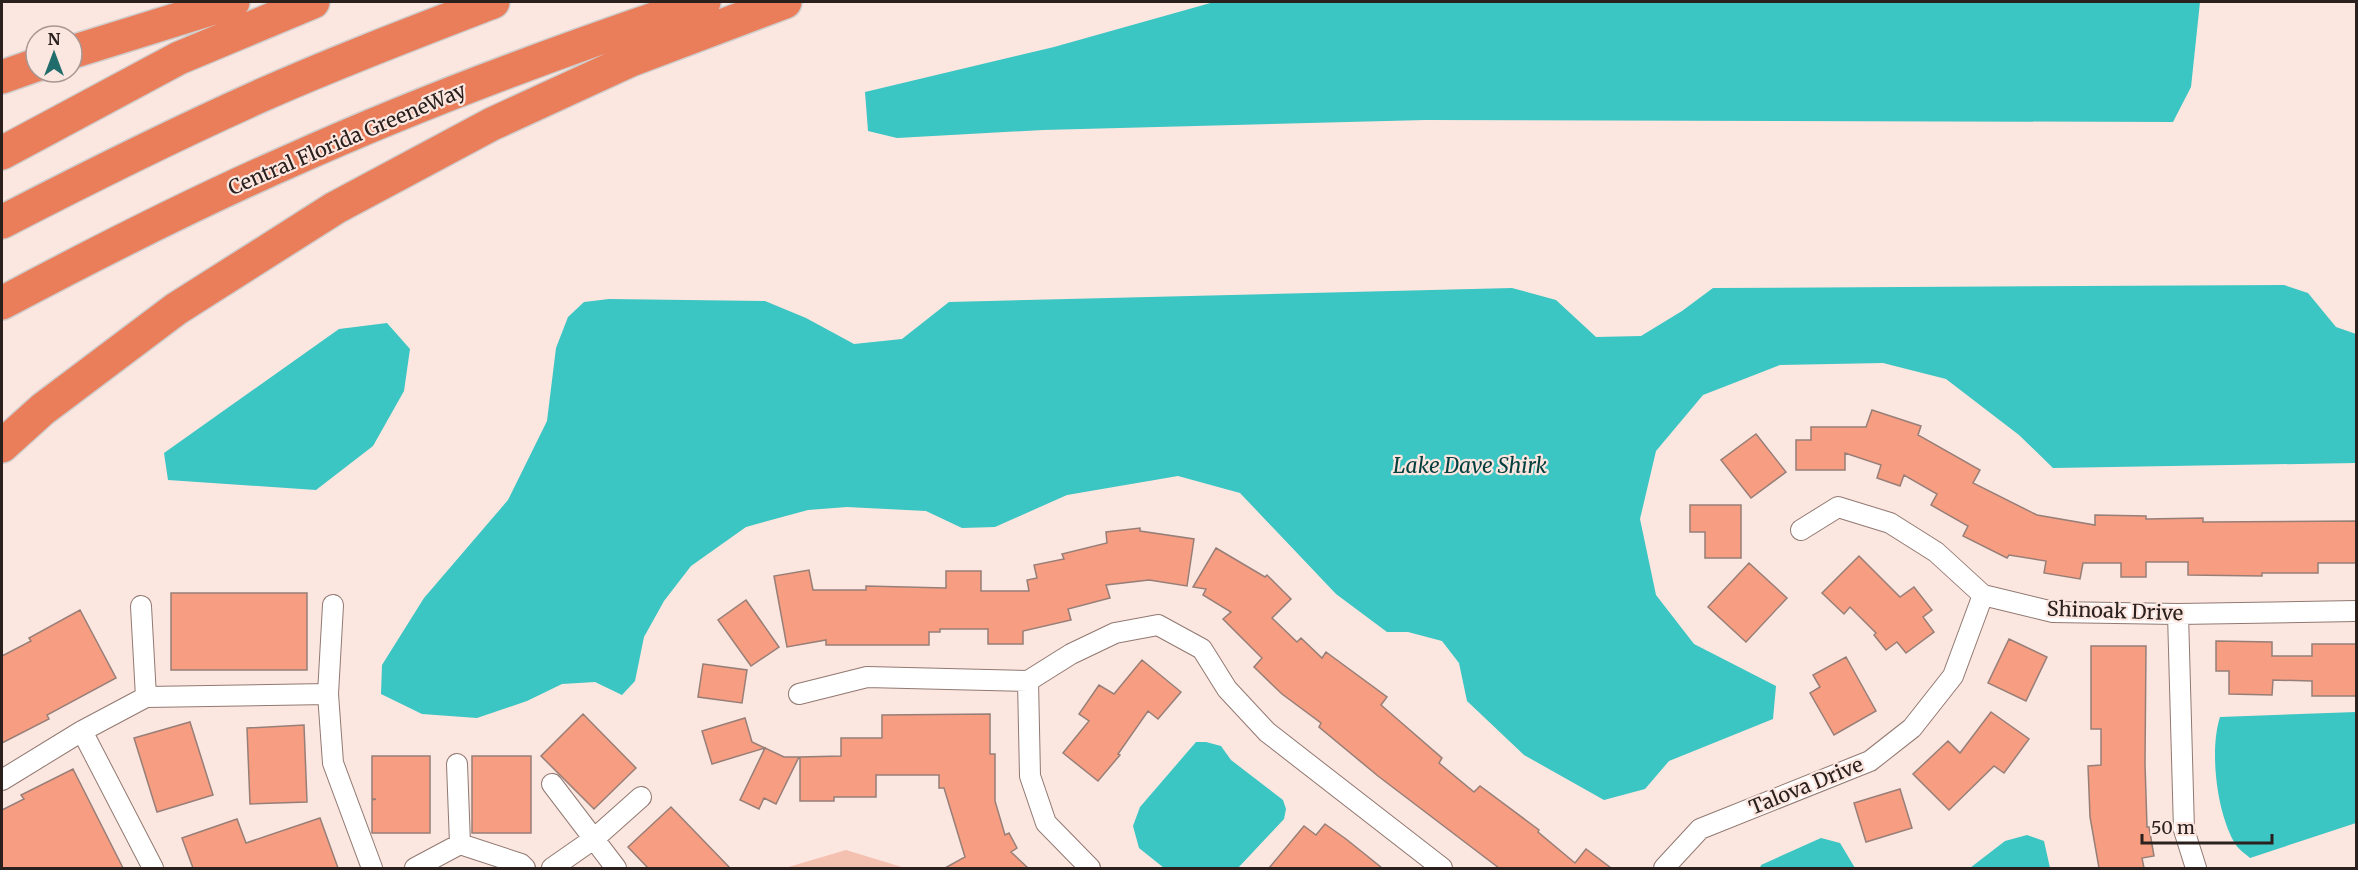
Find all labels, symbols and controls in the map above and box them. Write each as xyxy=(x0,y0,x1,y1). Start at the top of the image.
north arrow xyxy=(24,24,84,84)
text: N xyxy=(48,29,61,49)
street label: Central Florida GreeneWay xyxy=(224,77,470,200)
water label: Lake Dave Shirk xyxy=(1393,452,1547,479)
street label: Shinoak Drive xyxy=(2046,596,2184,625)
street label: Talova Drive xyxy=(1745,751,1866,820)
scale bar xyxy=(2142,807,2272,845)
text: 50 m xyxy=(2151,816,2195,839)

